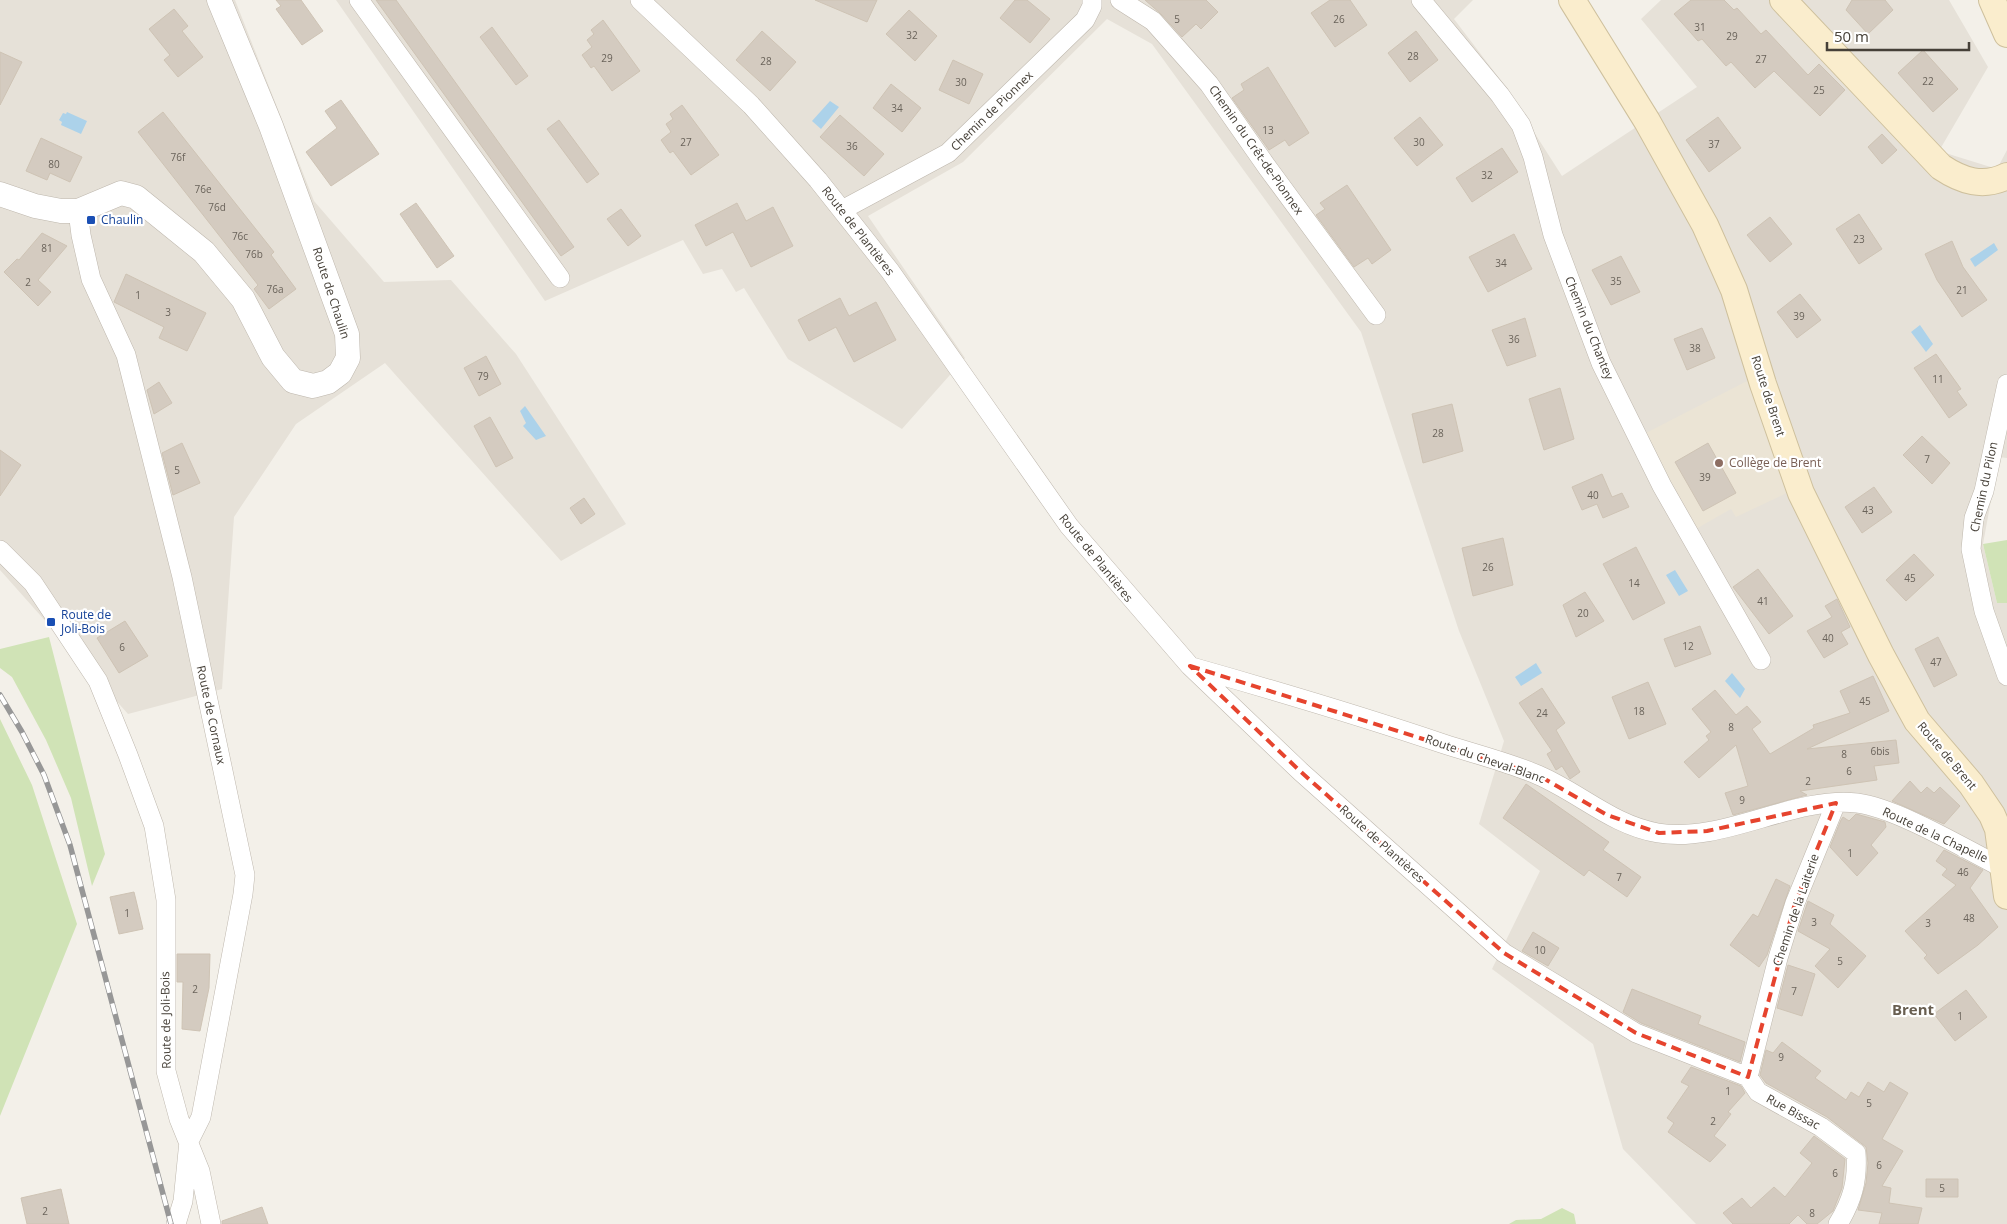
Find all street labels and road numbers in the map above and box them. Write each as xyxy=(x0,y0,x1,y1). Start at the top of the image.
street label: Chemin de Pionnex xyxy=(947,66,1037,155)
street label: Chemin du Crêt-de-Pionnex xyxy=(1205,82,1308,218)
street label: Route de Plantières xyxy=(818,183,899,279)
street label: Route de Chaulin xyxy=(309,245,354,341)
street label: Chemin du Chantey xyxy=(1561,274,1618,383)
street label: Route de Brent xyxy=(1747,353,1790,439)
street label: Chemin du Pilon xyxy=(1966,440,2001,534)
street label: Route de Plantières xyxy=(1055,510,1137,606)
street label: Route de Cornaux xyxy=(193,664,230,767)
street label: Route de Brent xyxy=(1914,718,1981,793)
street label: Route du Cheval-Blanc xyxy=(1423,730,1548,787)
street label: Route de Plantières xyxy=(1336,801,1429,887)
street label: Route de la Chapelle xyxy=(1880,803,1991,867)
street label: Chemin de la Laiterie xyxy=(1768,851,1823,968)
street label: Route de Joli-Bois xyxy=(156,971,175,1069)
street label: Rue Bissac xyxy=(1763,1090,1823,1133)

